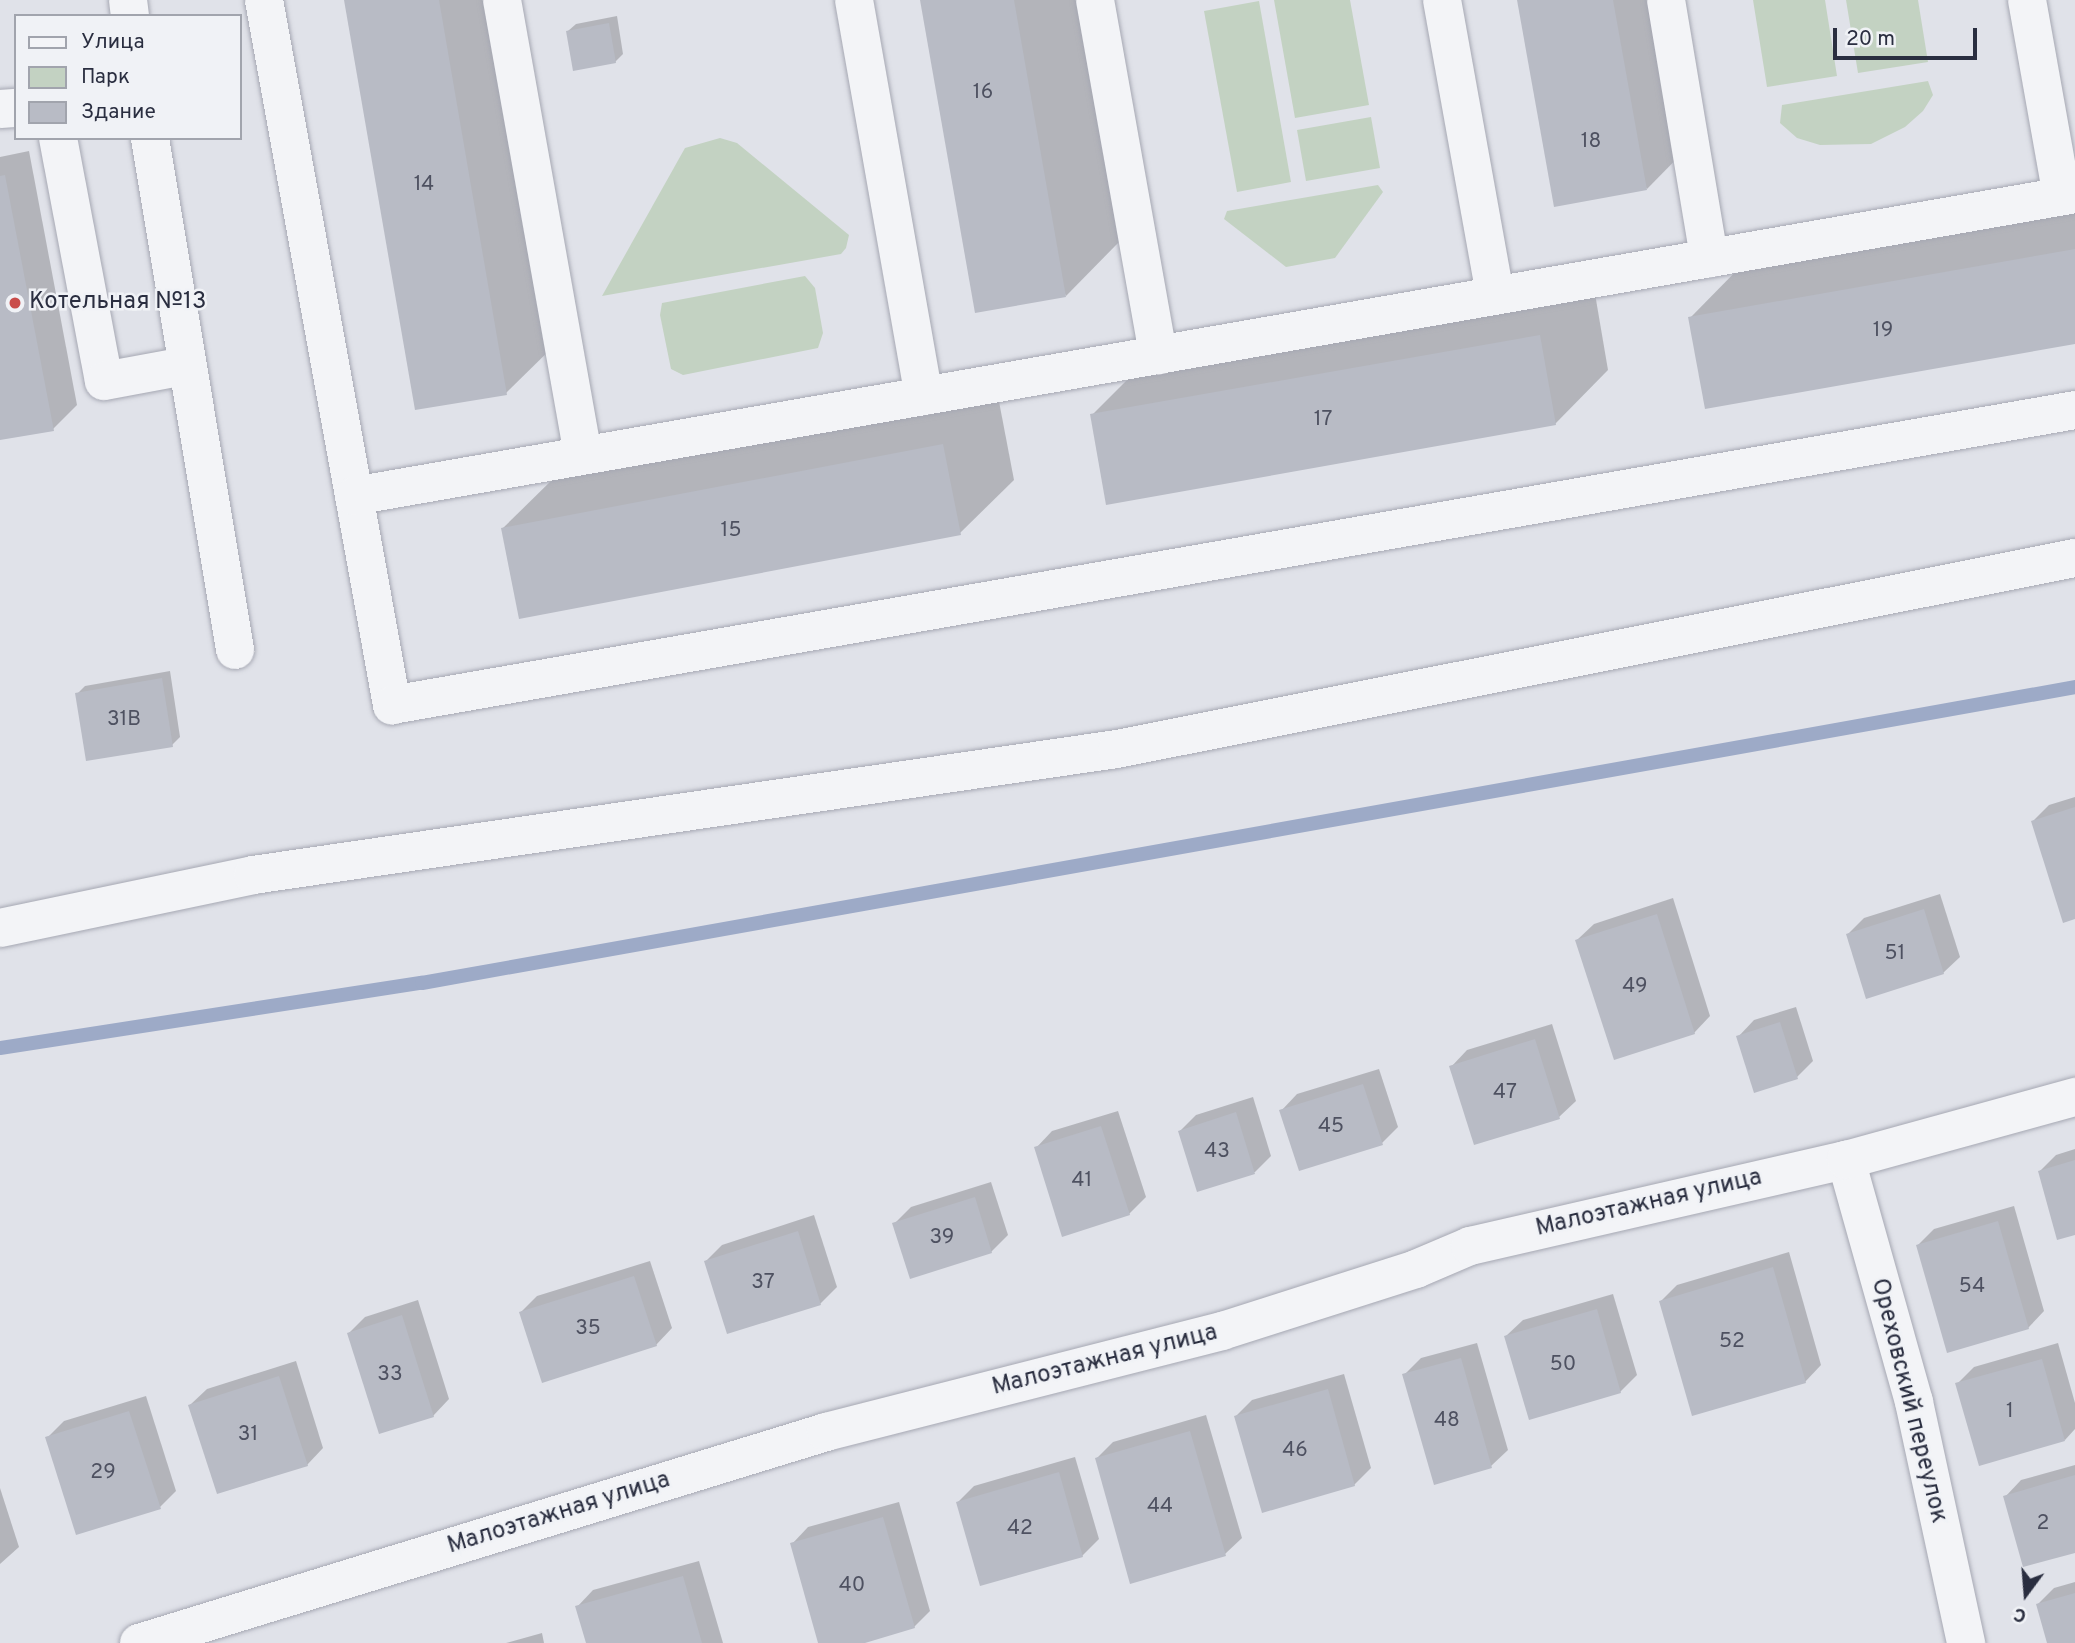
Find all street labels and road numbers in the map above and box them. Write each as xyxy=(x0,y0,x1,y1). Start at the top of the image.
street label: Малоэтажная улица xyxy=(1533,1164,1765,1244)
street label: Ореховский переулок xyxy=(1864,1276,1952,1526)
street label: Малоэтажная улица xyxy=(989,1319,1221,1403)
street label: Малоэтажная улица xyxy=(444,1466,674,1562)

